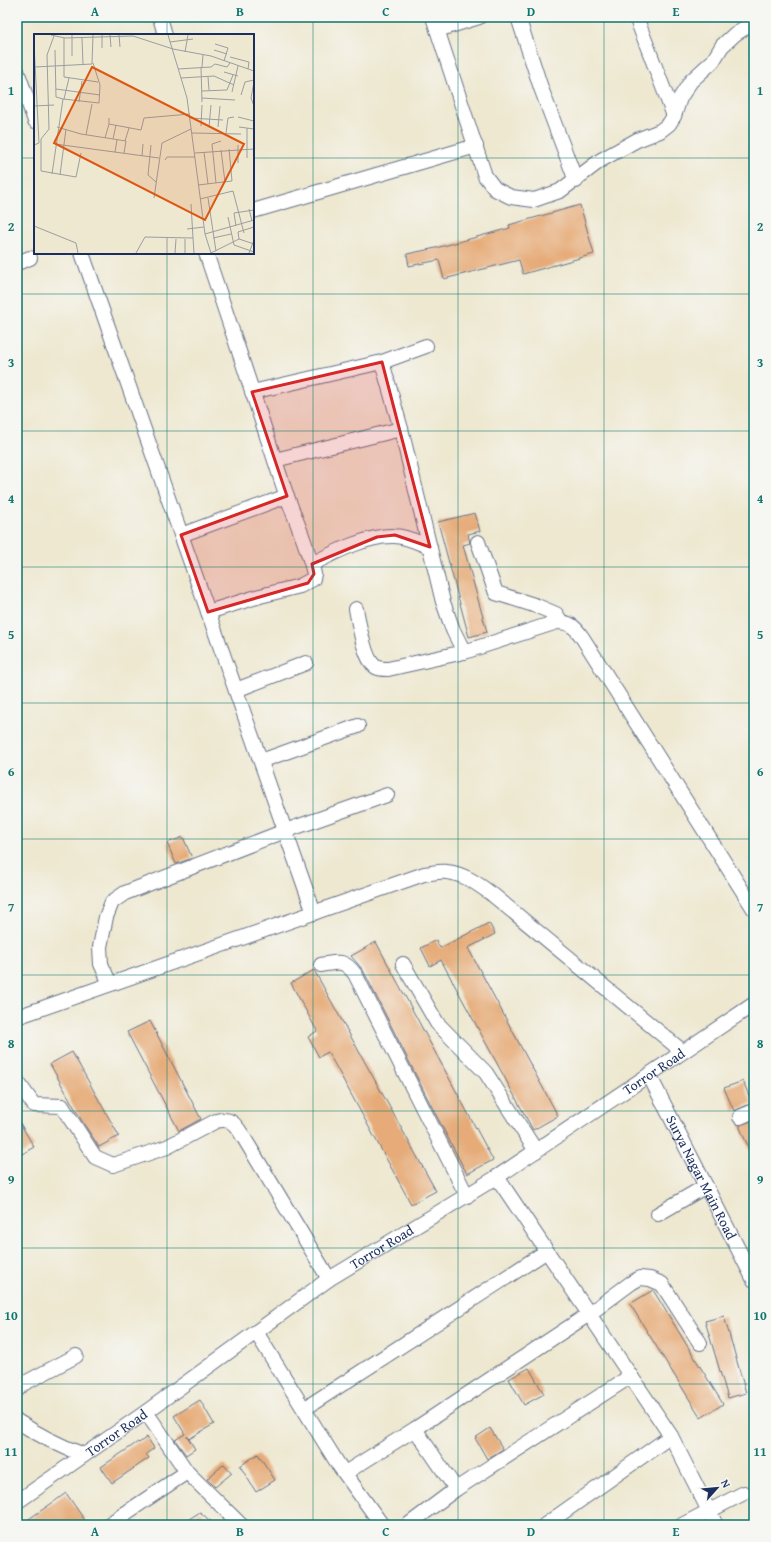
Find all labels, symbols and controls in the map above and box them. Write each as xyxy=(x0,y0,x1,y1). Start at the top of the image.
text: A xyxy=(91,2,100,21)
text: B xyxy=(236,2,244,21)
text: C xyxy=(382,2,390,21)
text: D xyxy=(527,2,535,21)
text: E xyxy=(673,2,680,21)
inset map xyxy=(34,34,254,254)
text: 1 xyxy=(8,81,14,100)
text: 1 xyxy=(757,81,763,100)
text: 2 xyxy=(8,217,15,236)
text: 2 xyxy=(757,217,764,236)
text: 3 xyxy=(8,353,14,372)
text: 3 xyxy=(757,353,763,372)
text: 4 xyxy=(8,489,15,508)
text: 4 xyxy=(757,489,764,508)
text: 5 xyxy=(8,625,15,644)
text: 5 xyxy=(757,625,764,644)
text: 6 xyxy=(8,762,15,781)
text: 6 xyxy=(757,762,764,781)
text: 7 xyxy=(8,898,15,917)
text: 7 xyxy=(757,898,764,917)
text: 8 xyxy=(8,1034,15,1053)
text: 8 xyxy=(757,1034,764,1053)
street label: Torror Road xyxy=(619,1043,689,1100)
street label: Surya Nagar Main Road xyxy=(661,1112,742,1243)
text: 9 xyxy=(8,1170,15,1189)
text: 9 xyxy=(757,1170,764,1189)
street label: Torror Road xyxy=(346,1220,418,1274)
text: 10 xyxy=(4,1306,18,1325)
text: 10 xyxy=(753,1306,767,1325)
street label: Torror Road xyxy=(81,1404,152,1461)
text: 11 xyxy=(4,1442,18,1461)
text: 11 xyxy=(753,1442,767,1461)
north arrow xyxy=(697,1468,737,1508)
text: N xyxy=(717,1477,735,1491)
text: A xyxy=(91,1522,100,1541)
text: B xyxy=(236,1522,244,1541)
text: C xyxy=(382,1522,390,1541)
text: D xyxy=(527,1522,535,1541)
text: E xyxy=(673,1522,680,1541)

